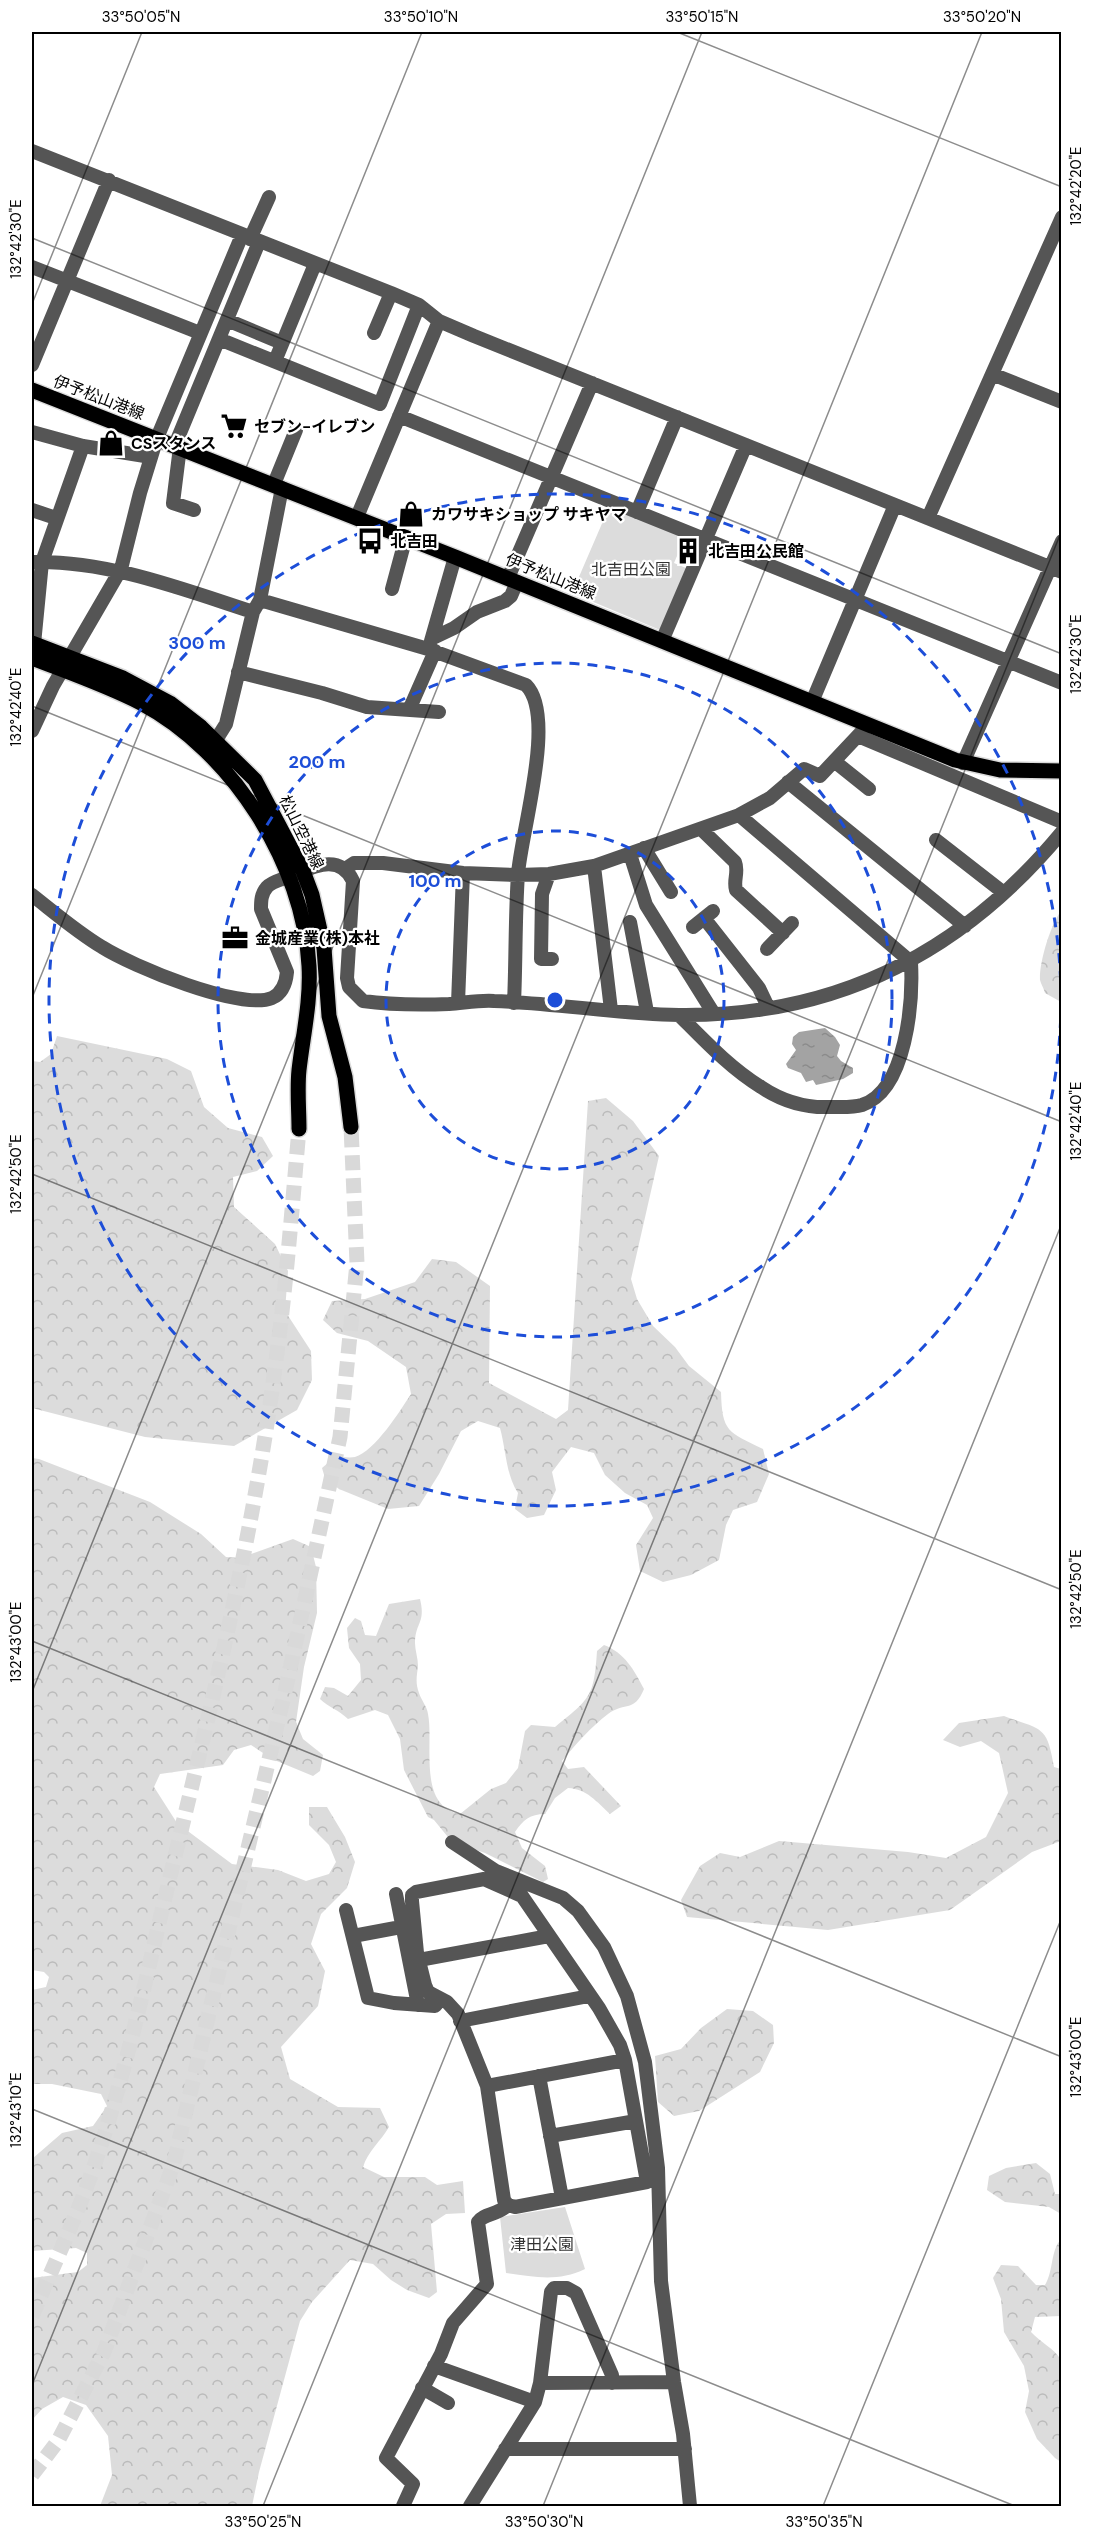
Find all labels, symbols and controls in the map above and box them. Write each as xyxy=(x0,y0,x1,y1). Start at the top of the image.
text: 33°50'05"N xyxy=(102,7,180,27)
text: 33°50'10"N xyxy=(384,7,458,27)
text: 33°50'15"N xyxy=(666,7,738,27)
text: 33°50'20"N xyxy=(943,7,1021,27)
text: 132°42'20"E xyxy=(1066,146,1086,226)
text: 132°42'30"E xyxy=(6,199,26,279)
street label: 伊予松山港線 xyxy=(50,370,147,424)
supermarket icon: セブン-イレブン xyxy=(219,411,249,441)
place label: セブン-イレブン xyxy=(254,416,375,437)
shop icon: CSスタンス xyxy=(96,428,126,458)
place label: CSスタンス xyxy=(131,433,216,454)
shop icon: カワサキショップ サキヤマ xyxy=(396,499,426,529)
place label: カワサキショップ サキヤマ xyxy=(431,504,627,525)
bus stop icon: 北吉田 xyxy=(355,526,385,556)
place label: 北吉田 xyxy=(390,531,438,552)
building icon: 北吉田公民館 xyxy=(673,536,703,566)
place label: 北吉田公民館 xyxy=(708,541,804,562)
street label: 伊予松山港線 xyxy=(502,549,599,604)
park label: 北吉田公園 xyxy=(591,559,671,580)
text: 132°42'30"E xyxy=(1066,614,1086,694)
text: 300 m xyxy=(168,631,226,655)
text: 132°42'40"E xyxy=(6,668,26,746)
text: 200 m xyxy=(289,750,345,774)
street label: 松山空港線 xyxy=(275,792,329,873)
text: 100 m xyxy=(408,869,462,893)
office icon: 金城産業(株)本社 xyxy=(220,923,250,953)
place label: 金城産業(株)本社 xyxy=(255,928,380,949)
centre of rings xyxy=(545,990,565,1010)
text: 132°42'40"E xyxy=(1066,1082,1086,1160)
text: 132°42'50"E xyxy=(6,1134,26,1214)
text: 132°42'50"E xyxy=(1066,1549,1086,1629)
text: 132°43'00"E xyxy=(6,1601,26,1683)
text: 132°43'00"E xyxy=(1066,2016,1086,2098)
text: 132°43'10"E xyxy=(6,2072,26,2148)
park label: 津田公園 xyxy=(510,2234,574,2255)
text: 33°50'25"N xyxy=(225,2512,301,2532)
text: 33°50'30"N xyxy=(505,2512,583,2532)
text: 33°50'35"N xyxy=(785,2512,863,2532)

